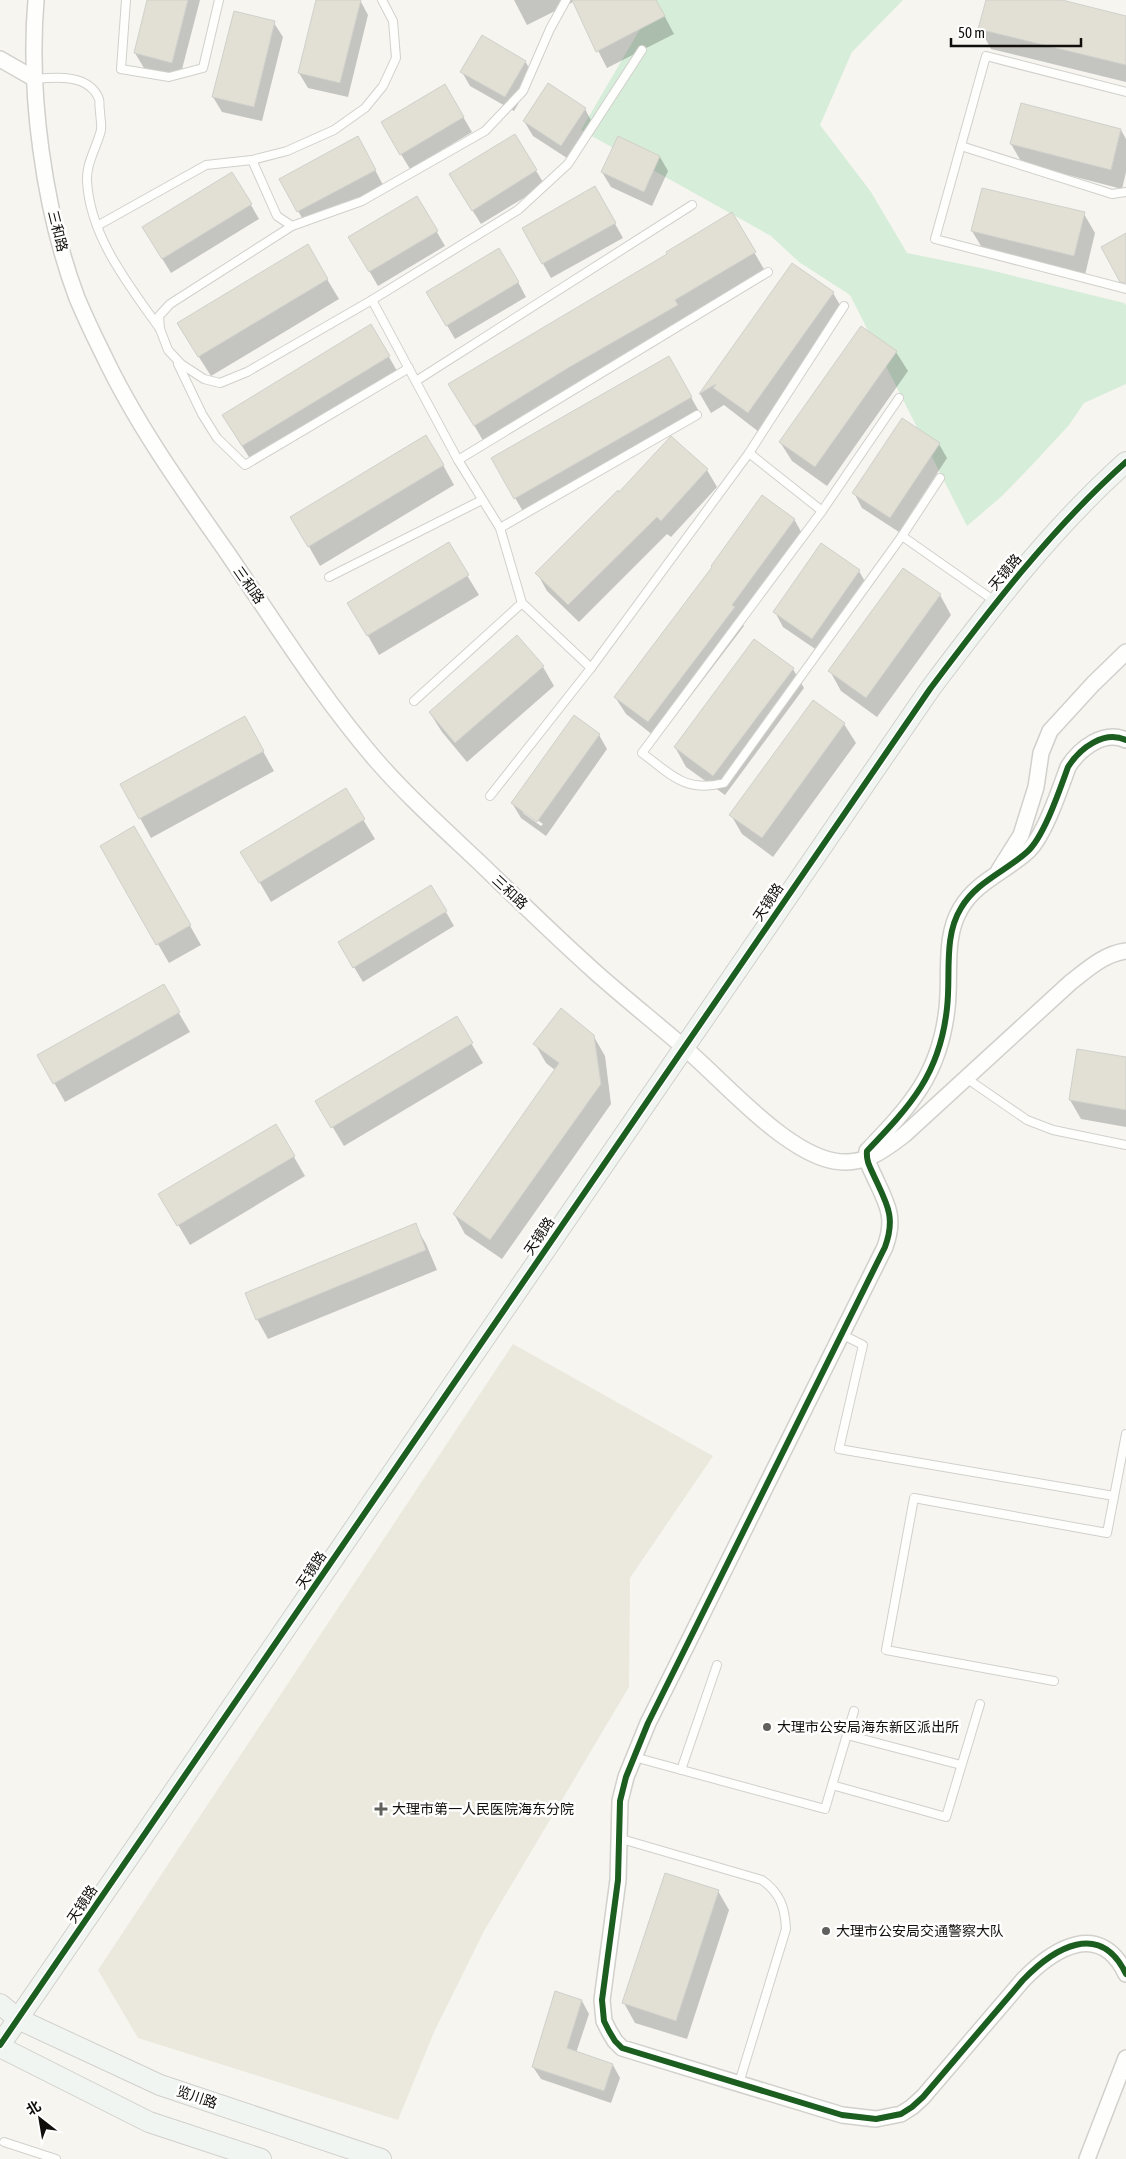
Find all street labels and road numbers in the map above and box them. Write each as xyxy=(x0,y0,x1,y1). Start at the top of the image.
street label: 三和路 xyxy=(45,209,71,253)
street label: 天镜路 xyxy=(985,551,1025,593)
street label: 三和路 xyxy=(230,563,268,607)
street label: 三和路 xyxy=(489,872,531,912)
street label: 天镜路 xyxy=(750,880,786,924)
street label: 天镜路 xyxy=(521,1214,557,1258)
street label: 天镜路 xyxy=(293,1548,329,1592)
street label: 天镜路 xyxy=(64,1882,100,1926)
street label: 览川路 xyxy=(175,2083,219,2111)

